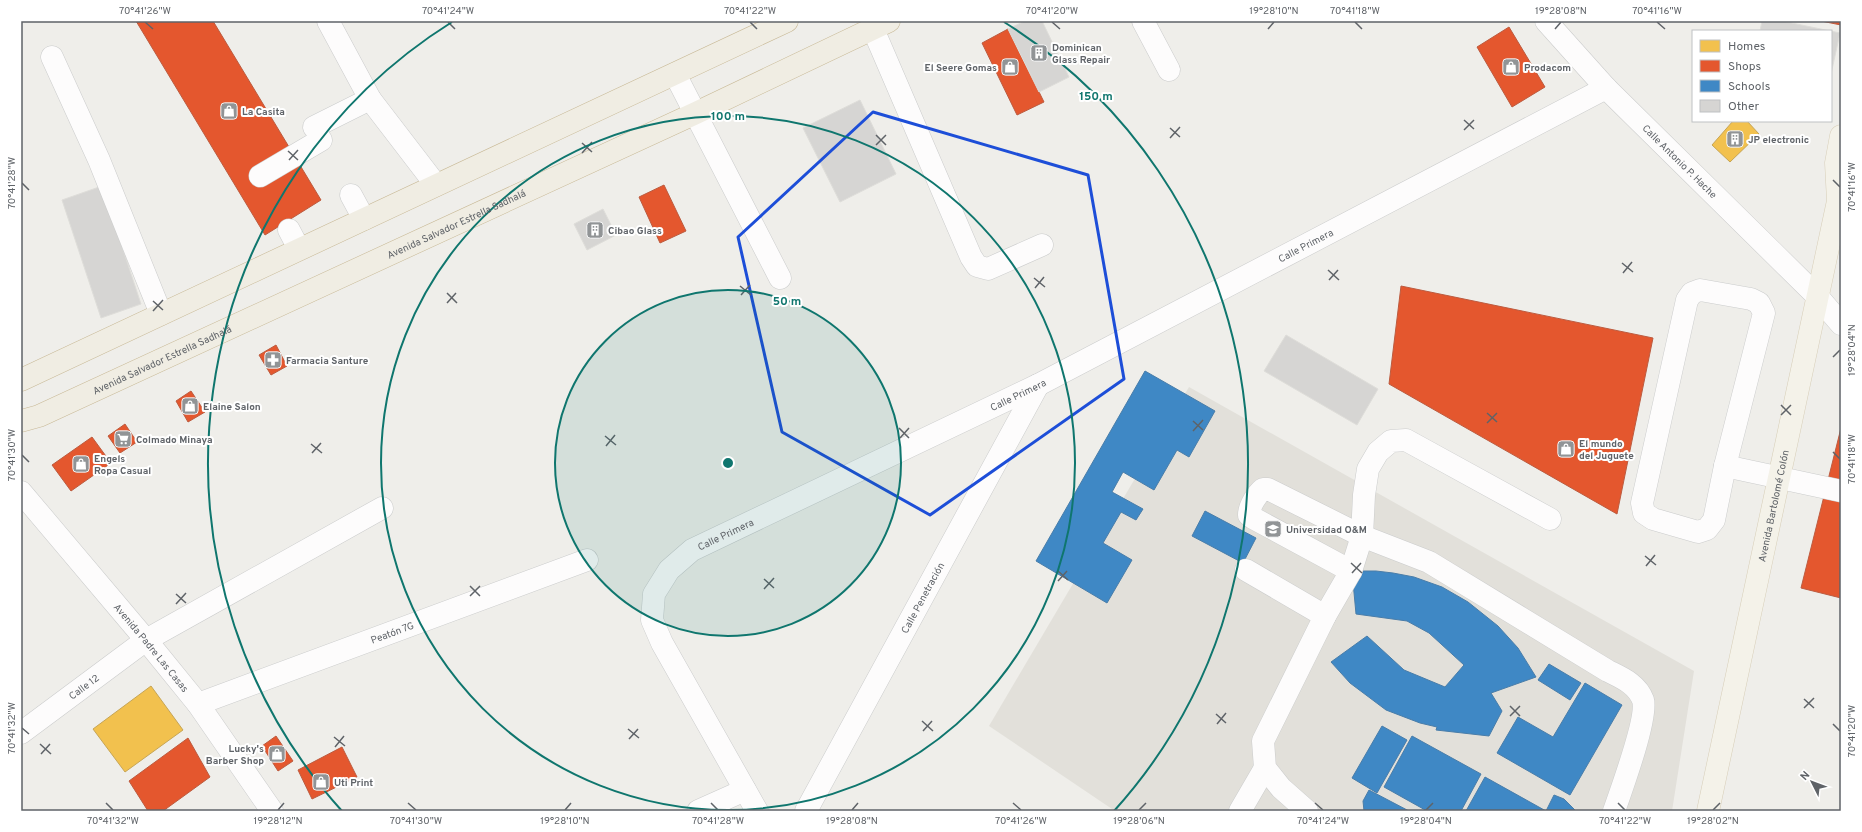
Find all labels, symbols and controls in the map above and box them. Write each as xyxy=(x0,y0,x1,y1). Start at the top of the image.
text: 70°41'26"W xyxy=(119,5,171,18)
text: 70°41'24"W xyxy=(422,5,474,18)
text: 70°41'22"W xyxy=(724,5,776,18)
text: 70°41'20"W xyxy=(1026,5,1078,18)
text: 19°28'10"N xyxy=(1249,5,1299,18)
text: 70°41'18"W xyxy=(1330,5,1380,18)
text: 19°28'08"N xyxy=(1535,5,1587,18)
text: 70°41'16"W xyxy=(1632,5,1682,18)
legend xyxy=(1692,30,1832,122)
text: Homes xyxy=(1728,39,1765,55)
place label: Dominican Glass Repair xyxy=(1052,42,1111,67)
building icon: Dominican Glass Repair xyxy=(1029,43,1049,63)
shop icon: El Seere Gomas xyxy=(1000,57,1020,77)
shop icon: Prodacom xyxy=(1501,57,1521,77)
text: Shops xyxy=(1728,59,1761,75)
place label: El Seere Gomas xyxy=(924,62,997,75)
place label: Prodacom xyxy=(1524,62,1571,75)
text: Schools xyxy=(1728,79,1770,95)
text: 150 m xyxy=(1079,89,1113,105)
text: Other xyxy=(1728,99,1760,115)
shop icon: La Casita xyxy=(219,101,239,121)
place label: La Casita xyxy=(242,106,285,119)
text: 100 m xyxy=(711,109,745,125)
street label: Calle Antonio P. Hache xyxy=(1639,122,1719,202)
building icon: JP electronic xyxy=(1725,129,1745,149)
place label: JP electronic xyxy=(1748,134,1809,147)
text: 70°41'28"W xyxy=(6,157,19,209)
text: 70°41'16"W xyxy=(1846,162,1859,212)
street label: Avenida Salvador Estrella Sadhalá xyxy=(385,187,528,263)
building icon: Cibao Glass xyxy=(585,220,605,240)
place label: Cibao Glass xyxy=(608,225,662,238)
street label: Calle Primera xyxy=(1276,227,1336,266)
text: 50 m xyxy=(773,294,801,310)
street label: Avenida Salvador Estrella Sadhalá xyxy=(91,323,234,398)
text: 19°28'04"N xyxy=(1846,324,1859,376)
pharmacy icon: Farmacia Santure xyxy=(263,350,283,370)
place label: Farmacia Santure xyxy=(286,355,369,368)
street label: Calle Primera xyxy=(988,377,1049,415)
shop icon: Elaine Salon xyxy=(180,396,200,416)
place label: Elaine Salon xyxy=(203,401,261,414)
text: 70°41'30"W xyxy=(6,429,19,481)
supermarket icon: Colmado Minaya xyxy=(113,429,133,449)
place label: Colmado Minaya xyxy=(136,434,213,447)
text: 70°41'18"W xyxy=(1846,434,1859,484)
place label: El mundo del Juguete xyxy=(1579,438,1634,463)
shop icon: El mundo del Juguete xyxy=(1556,439,1576,459)
street label: Avenida Bartolomé Colón xyxy=(1756,449,1793,563)
place label: Engels Ropa Casual xyxy=(94,453,151,478)
shop icon: Engels Ropa Casual xyxy=(71,454,91,474)
centre of rings xyxy=(721,456,735,470)
street label: Calle Primera xyxy=(696,517,756,554)
school or university icon: Universidad O&M xyxy=(1263,519,1283,539)
place label: Universidad O&M xyxy=(1286,524,1367,537)
street label: Calle Penetración xyxy=(899,561,948,636)
street label: Avenida Padre Las Casas xyxy=(110,601,191,696)
street label: Peatón 7G xyxy=(369,620,416,648)
street label: Calle 12 xyxy=(67,672,102,703)
text: 70°41'32"W xyxy=(6,702,19,754)
text: 70°41'20"W xyxy=(1846,705,1859,757)
place label: Lucky's Barber Shop xyxy=(206,743,264,768)
shop icon: Lucky's Barber Shop xyxy=(267,744,287,764)
north arrow xyxy=(1792,762,1832,802)
text: N xyxy=(1797,768,1813,784)
shop icon: Uti Print xyxy=(311,772,331,792)
place label: Uti Print xyxy=(334,777,373,790)
text: 70°41'32"W xyxy=(87,815,139,828)
text: 19°28'12"N xyxy=(253,815,303,828)
text: 70°41'30"W xyxy=(390,815,442,828)
text: 19°28'10"N xyxy=(540,815,590,828)
text: 70°41'28"W xyxy=(692,815,744,828)
text: 19°28'08"N xyxy=(826,815,878,828)
text: 70°41'26"W xyxy=(995,815,1047,828)
text: 19°28'06"N xyxy=(1113,815,1165,828)
text: 70°41'24"W xyxy=(1297,815,1349,828)
text: 19°28'04"N xyxy=(1400,815,1452,828)
text: 70°41'22"W xyxy=(1599,815,1651,828)
text: 19°28'02"N xyxy=(1687,815,1739,828)

